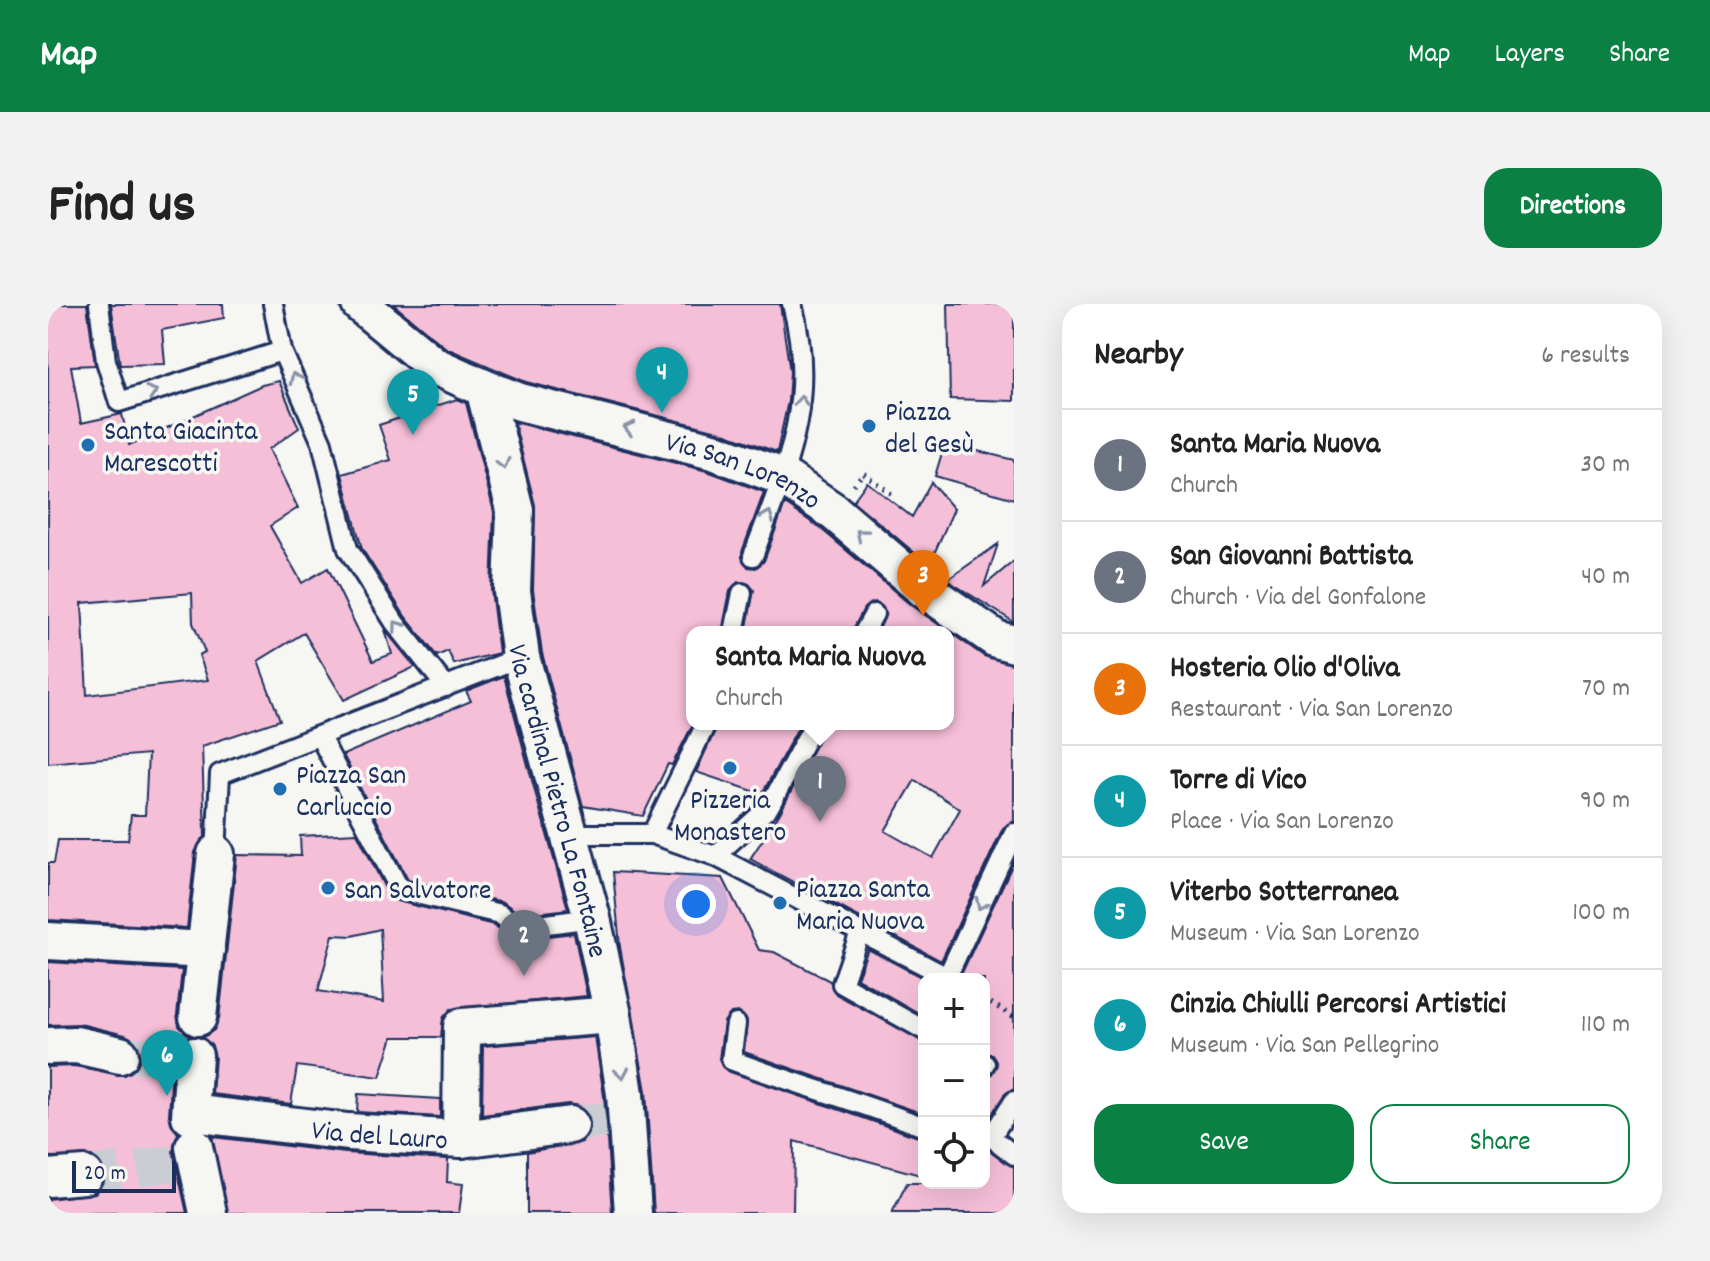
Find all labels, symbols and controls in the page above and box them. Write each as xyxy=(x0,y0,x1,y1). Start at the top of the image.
text: Map xyxy=(40,29,98,84)
text: Map xyxy=(1408,36,1451,76)
text: Layers xyxy=(1495,36,1565,76)
text: Share xyxy=(1609,36,1670,76)
text: Find us xyxy=(48,168,196,248)
button: Directions xyxy=(1484,168,1662,248)
text: Nearby xyxy=(1094,332,1183,381)
text: 6 results xyxy=(1541,338,1630,375)
pin: 4 xyxy=(636,347,688,413)
pin: 5 xyxy=(387,369,439,435)
one-way arrow xyxy=(289,372,305,386)
one-way arrow xyxy=(144,385,158,401)
one-way arrow xyxy=(792,394,809,407)
place label: Piazza del Gesù xyxy=(885,395,974,467)
place label: Santa Giacinta Marescotti xyxy=(104,414,258,486)
marker: Piazza del Gesù xyxy=(860,417,878,435)
one-way arrow xyxy=(622,420,636,437)
street label: Via San Lorenzo xyxy=(661,425,827,522)
text: Santa Maria Nuova xyxy=(1170,425,1380,468)
marker: Santa Giacinta Marescotti xyxy=(79,436,97,454)
text: 1 xyxy=(1117,447,1123,484)
text: 30 m xyxy=(1580,447,1630,484)
one-way arrow xyxy=(494,456,511,470)
text: Church xyxy=(1170,468,1238,505)
one-way arrow xyxy=(758,510,775,524)
one-way arrow xyxy=(856,529,870,544)
text: San Giovanni Battista xyxy=(1170,537,1412,580)
pin: 3 xyxy=(897,550,949,616)
text: 2 xyxy=(1114,559,1126,596)
text: 40 m xyxy=(1581,559,1630,596)
text: Church · Via del Gonfalone xyxy=(1170,580,1426,617)
one-way arrow xyxy=(394,620,408,635)
popup xyxy=(686,626,954,730)
text: Santa Maria Nuova xyxy=(715,638,925,681)
street label: Via cardinal Pietro La Fontaine xyxy=(494,642,615,962)
text: Hosteria Olio d'Oliva xyxy=(1170,649,1400,692)
text: 3 xyxy=(1114,671,1126,708)
text: 70 m xyxy=(1582,671,1630,708)
text: Church xyxy=(715,681,783,718)
text: Restaurant · Via San Lorenzo xyxy=(1170,692,1453,729)
pin: 1 xyxy=(794,756,846,822)
place label: Piazza San Carluccio xyxy=(296,758,406,830)
marker: Pizzeria Monastero xyxy=(721,759,739,777)
text: Torre di Vico xyxy=(1170,761,1307,804)
marker: Piazza San Carluccio xyxy=(271,780,289,798)
place label: Pizzeria Monastero xyxy=(674,783,786,855)
text: 4 xyxy=(1115,783,1125,820)
text: 90 m xyxy=(1580,783,1630,820)
text: Place · Via San Lorenzo xyxy=(1170,804,1394,841)
place label: Piazza Santa Maria Nuova xyxy=(796,872,931,944)
place label: San Salvatore xyxy=(344,873,491,913)
text: Viterbo Sotterranea xyxy=(1170,873,1398,916)
marker: San Salvatore xyxy=(319,879,337,897)
your location xyxy=(676,884,716,924)
marker: Piazza Santa Maria Nuova xyxy=(771,894,789,912)
text: 5 xyxy=(1114,895,1126,932)
text: 100 m xyxy=(1572,895,1630,932)
one-way arrow xyxy=(975,896,991,910)
pin: 2 xyxy=(498,910,550,976)
text: Museum · Via San Lorenzo xyxy=(1170,916,1420,953)
map controls xyxy=(918,973,990,1189)
button: + xyxy=(918,973,990,1045)
text: Cinzia Chiulli Percorsi Artistici xyxy=(1170,985,1506,1028)
text: 6 xyxy=(1114,1007,1126,1044)
text: 110 m xyxy=(1581,1007,1630,1044)
text: Museum · Via San Pellegrino xyxy=(1170,1028,1439,1065)
pin: 6 xyxy=(141,1030,193,1096)
button: − xyxy=(918,1045,990,1117)
one-way arrow xyxy=(613,1067,630,1080)
button: Save xyxy=(1094,1104,1354,1184)
button: Share xyxy=(1370,1104,1630,1184)
street label: Via del Lauro xyxy=(309,1113,449,1163)
button: locate xyxy=(918,1117,990,1189)
scale bar xyxy=(72,1157,176,1193)
text: 20 m xyxy=(84,1159,126,1190)

